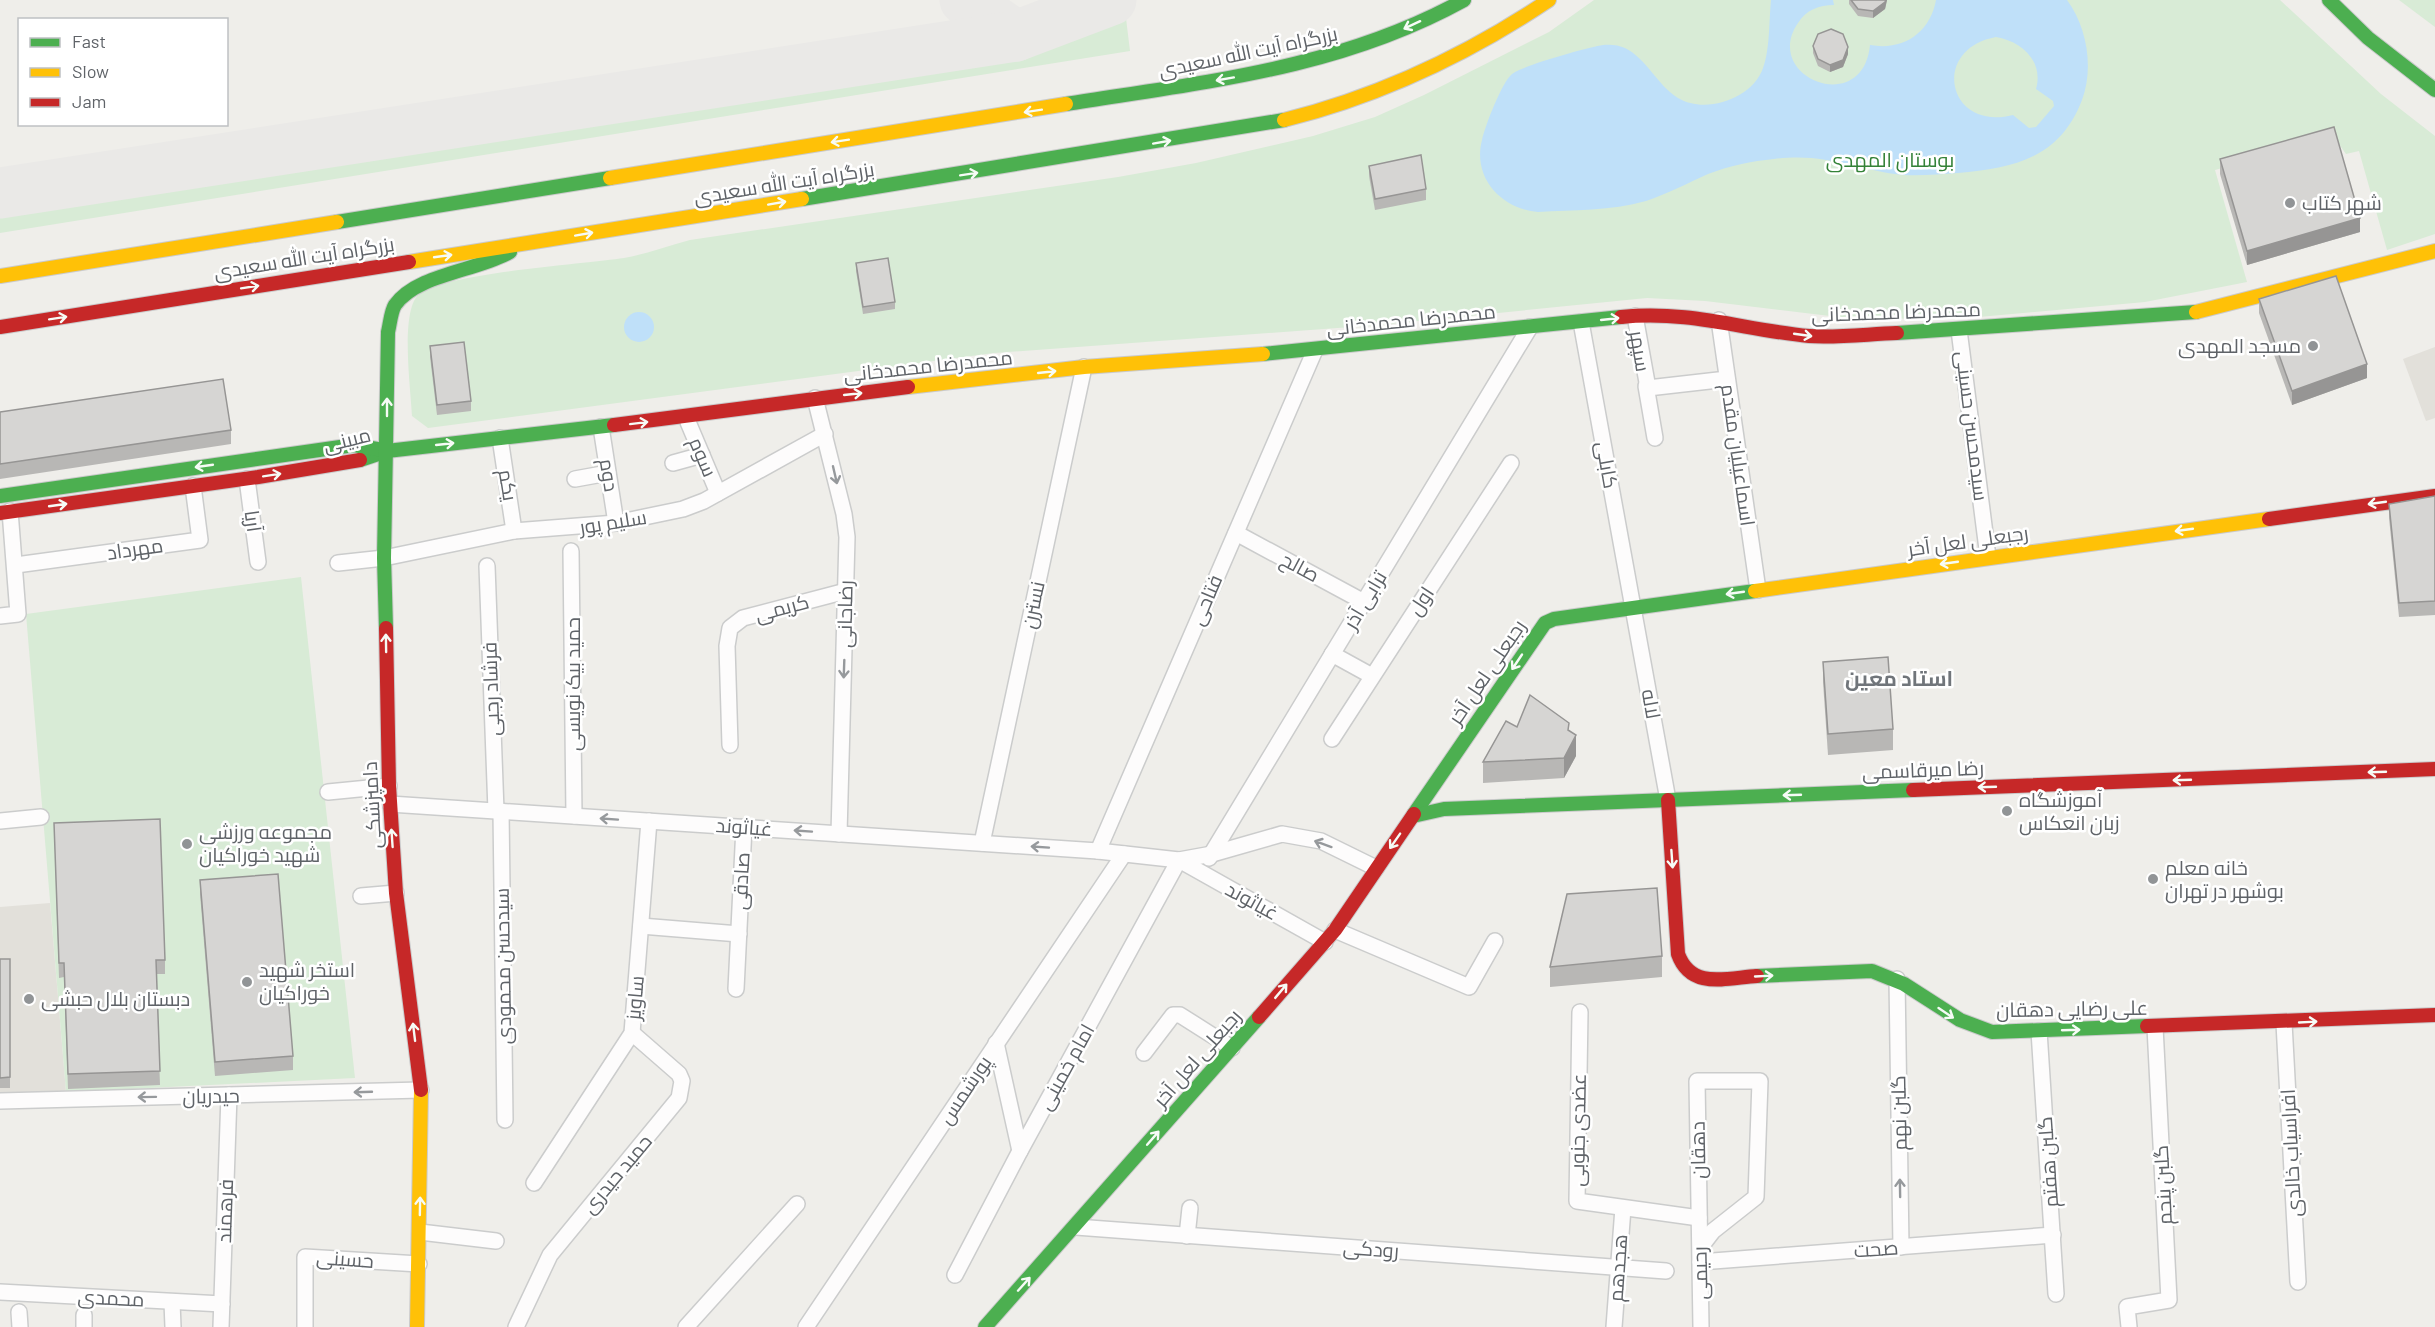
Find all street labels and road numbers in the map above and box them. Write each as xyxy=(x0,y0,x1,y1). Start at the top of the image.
street label: بزرگراه آیت الله سعیدی xyxy=(1156,20,1340,84)
street label: بزرگراه آیت الله سعیدی xyxy=(692,156,876,210)
street label: بزرگراه آیت الله سعیدی xyxy=(212,231,396,285)
street label: محمدرضا محمدخانی xyxy=(1811,296,1981,328)
street label: محمدرضا محمدخانی xyxy=(1325,298,1497,342)
street label: سپهر xyxy=(1624,327,1656,374)
street label: محمدرضا محمدخانی xyxy=(842,344,1014,388)
street label: سیدمحسن حسینی xyxy=(1950,350,1994,502)
street label: اسماعیلیان مقدم xyxy=(1714,382,1761,528)
street label: مبینی xyxy=(320,422,374,458)
street label: سوم xyxy=(682,433,723,481)
street label: کابلی xyxy=(1590,439,1624,491)
street label: دوم xyxy=(593,457,624,494)
street label: یکم xyxy=(492,467,523,503)
street label: سلیم پور xyxy=(576,504,649,541)
street label: آریا xyxy=(240,508,267,534)
street label: رجبعلی لعل آخر xyxy=(1905,520,2030,562)
street label: مهرداد xyxy=(105,532,165,566)
street label: صالح xyxy=(1276,546,1324,589)
street label: ترابی آذر xyxy=(1337,565,1393,635)
street label: فتاحی xyxy=(1184,571,1228,629)
street label: نسترن xyxy=(1015,579,1051,631)
street label: رضاجانی xyxy=(831,580,859,648)
street label: اول xyxy=(1402,582,1440,620)
street label: کریمی xyxy=(752,588,812,628)
street label: رجبعلی لعل آخر xyxy=(1442,614,1532,730)
street label: حمید بیک نویسی xyxy=(560,617,586,751)
street label: فرشاد رجبی xyxy=(476,641,506,737)
street label: لاله xyxy=(1638,687,1666,721)
street label: رضا میرقاسمی xyxy=(1862,755,1984,785)
street label: دامپزشکی xyxy=(357,761,387,849)
street label: غیاثوند xyxy=(715,812,773,841)
street label: صادقی xyxy=(727,851,755,911)
street label: غیاثوند xyxy=(1221,876,1283,925)
street label: سیدحسن محمودی xyxy=(489,887,517,1045)
street label: ساویز xyxy=(620,975,649,1022)
street label: علی رضایی دهقان xyxy=(1996,995,2148,1023)
street label: رجبعلی لعل آخر xyxy=(1147,1004,1247,1113)
street label: امام خمینی xyxy=(1032,1019,1101,1115)
street label: پورشمس xyxy=(933,1050,998,1129)
street label: عضدی جنوبی xyxy=(1564,1073,1592,1187)
street label: گلبن نهم xyxy=(1885,1075,1914,1151)
street label: حیدریان xyxy=(182,1083,240,1109)
street label: افراسیاب خالدی xyxy=(2275,1088,2307,1218)
street label: گلبن هفتم xyxy=(2032,1116,2065,1208)
street label: دهقان xyxy=(1684,1121,1712,1179)
street label: حمید حیدری xyxy=(576,1129,658,1219)
street label: گلبن پنجم xyxy=(2148,1144,2179,1226)
street label: فرهمند xyxy=(211,1178,238,1243)
street label: هجدهم xyxy=(1603,1233,1634,1303)
street label: رودکی xyxy=(1342,1234,1400,1264)
street label: صحت xyxy=(1853,1234,1899,1262)
street label: حسینی xyxy=(315,1244,375,1274)
street label: رحیمی xyxy=(1687,1246,1713,1300)
street label: محمدی xyxy=(77,1283,145,1313)

